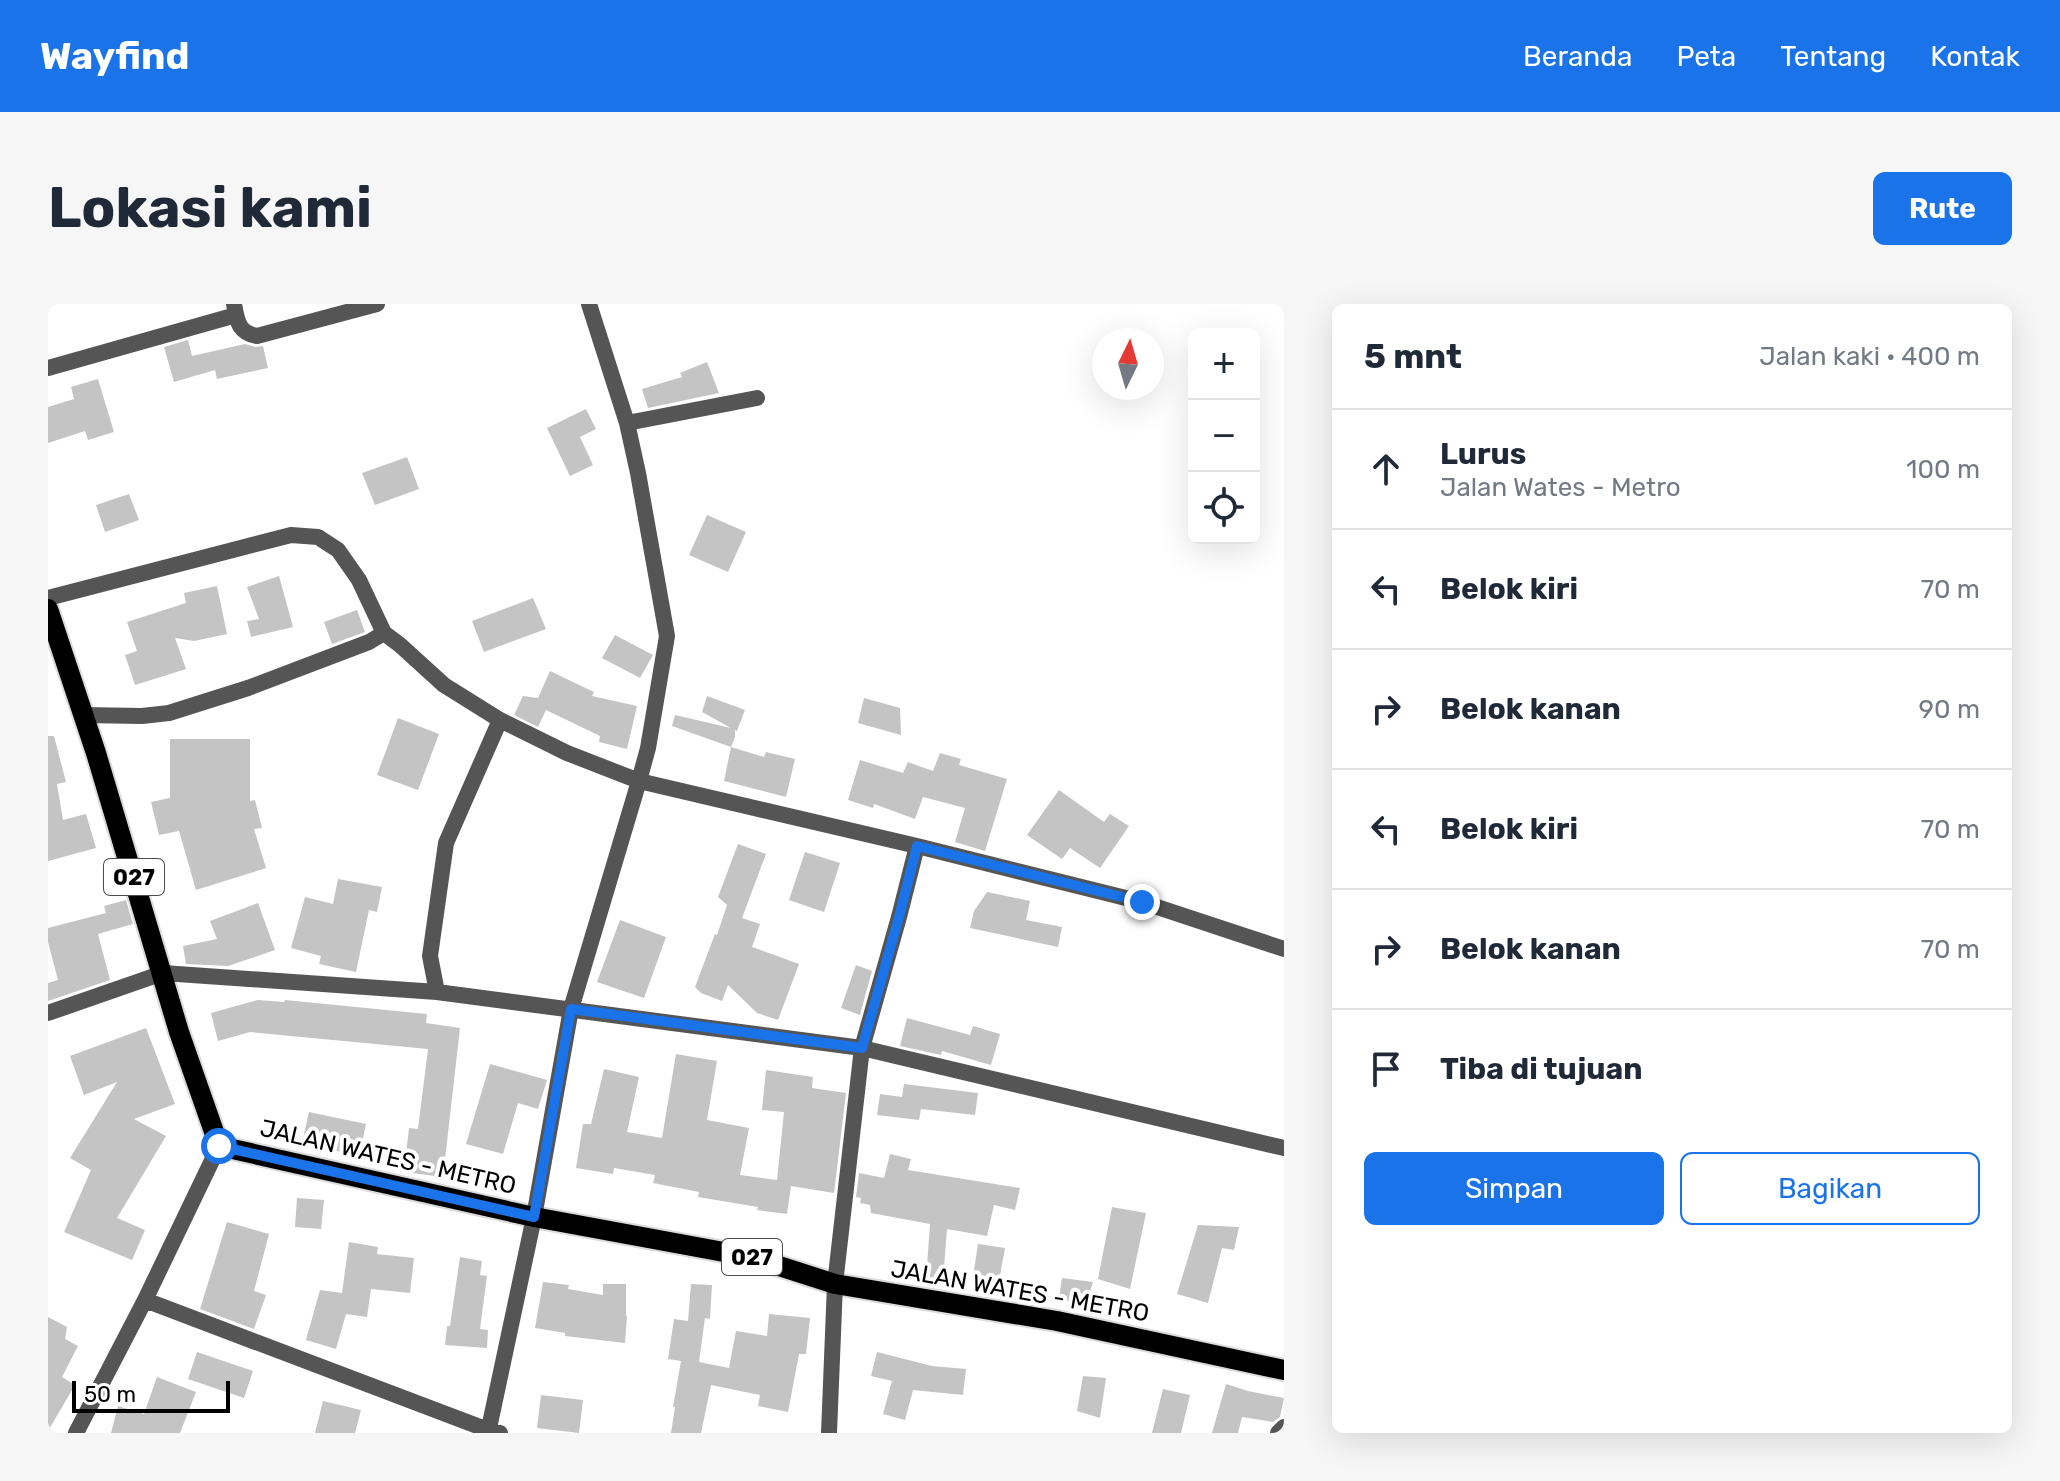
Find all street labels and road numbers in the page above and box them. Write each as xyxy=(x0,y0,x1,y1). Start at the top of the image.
road number: 027 xyxy=(104,859,164,895)
street label: JALAN WATES - METRO xyxy=(257,1114,519,1200)
road number: 027 xyxy=(722,1239,782,1275)
street label: JALAN WATES - METRO xyxy=(889,1254,1151,1328)

